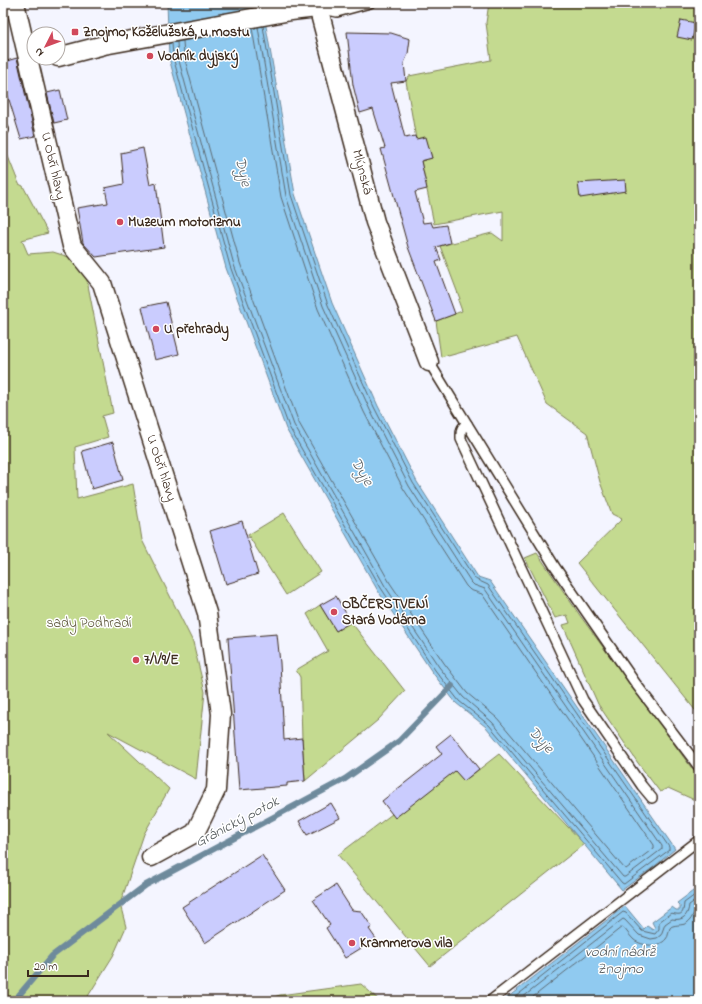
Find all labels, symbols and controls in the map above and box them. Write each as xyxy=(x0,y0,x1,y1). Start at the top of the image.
place label: Znojmo, Koželužská, u mostu xyxy=(83,22,250,43)
north arrow xyxy=(26,26,66,66)
marker: Znojmo, Koželužská, u mostu xyxy=(70,27,80,37)
text: N xyxy=(31,44,48,60)
place label: Vodník dyjský xyxy=(157,46,238,69)
marker: Vodník dyjský xyxy=(145,51,155,61)
street label: U Obří hlavy xyxy=(34,130,71,202)
street label: Mlýnská xyxy=(345,147,378,197)
water label: Dyje xyxy=(228,155,257,190)
place label: Muzeum motorizmu xyxy=(128,212,241,233)
marker: Muzeum motorizmu xyxy=(115,217,125,227)
place label: U přehrady xyxy=(164,319,229,342)
marker: U přehrady xyxy=(151,324,161,334)
street label: U Obří hlavy xyxy=(139,432,182,505)
water label: Dyje xyxy=(344,454,379,492)
place label: OBČERSTVENÍ Stará Vodárna xyxy=(342,594,428,631)
marker: OBČERSTVENÍ Stará Vodárna xyxy=(329,607,339,617)
park label: sady Podhradí xyxy=(46,613,132,635)
place label: 7/I/9/E xyxy=(144,650,179,671)
marker: 7/I/9/E xyxy=(131,655,141,665)
water label: Dyje xyxy=(522,722,560,760)
water label: Gránický potok xyxy=(191,790,285,854)
place label: Krammerova vila xyxy=(360,933,453,954)
marker: Krammerova vila xyxy=(347,938,357,948)
water label: vodní nádrž Znojmo xyxy=(585,941,657,980)
scale bar xyxy=(28,952,88,978)
text: 20 m xyxy=(34,958,57,976)

